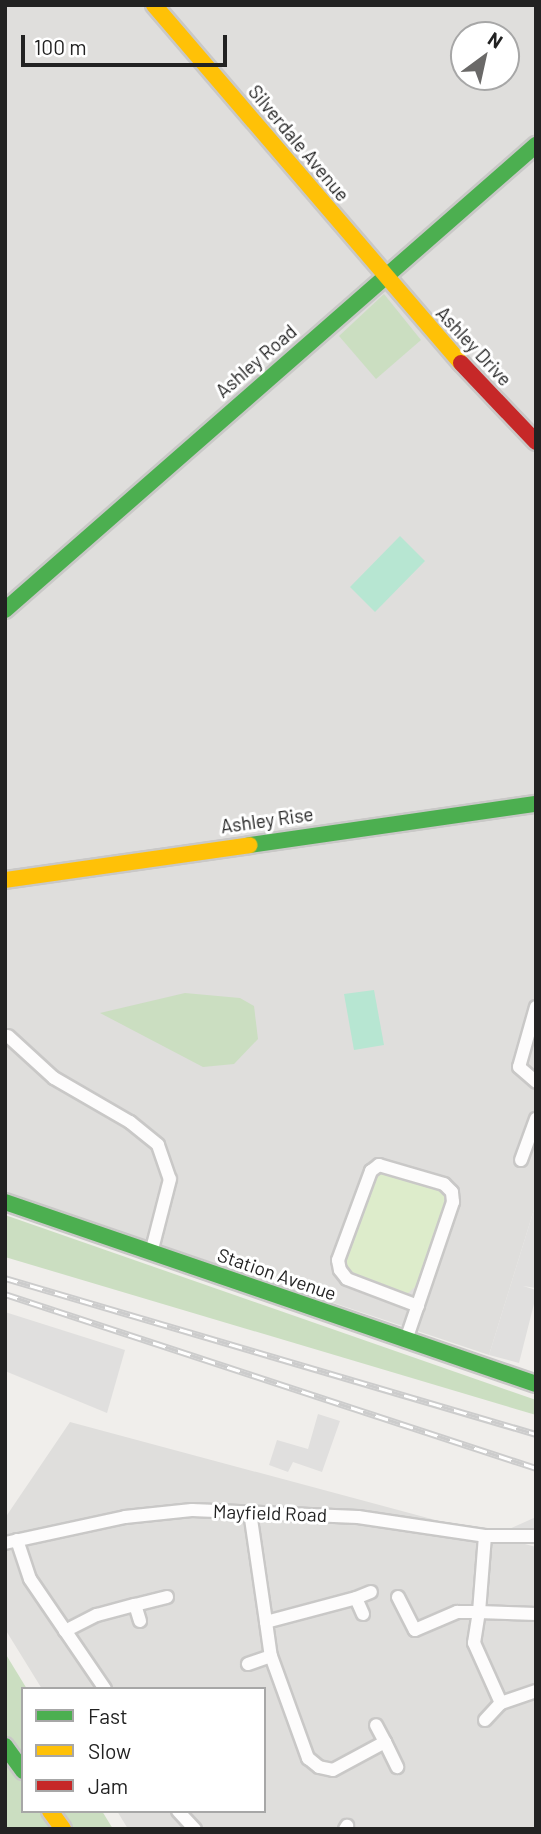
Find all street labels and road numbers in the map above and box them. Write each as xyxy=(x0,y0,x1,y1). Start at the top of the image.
street label: Silverdale Avenue xyxy=(244,80,354,206)
street label: Ashley Drive xyxy=(432,302,516,390)
street label: Ashley Road xyxy=(211,320,301,402)
street label: Ashley Rise xyxy=(219,802,315,838)
street label: Station Avenue xyxy=(215,1243,339,1305)
street label: Mayfield Road xyxy=(213,1500,327,1526)

